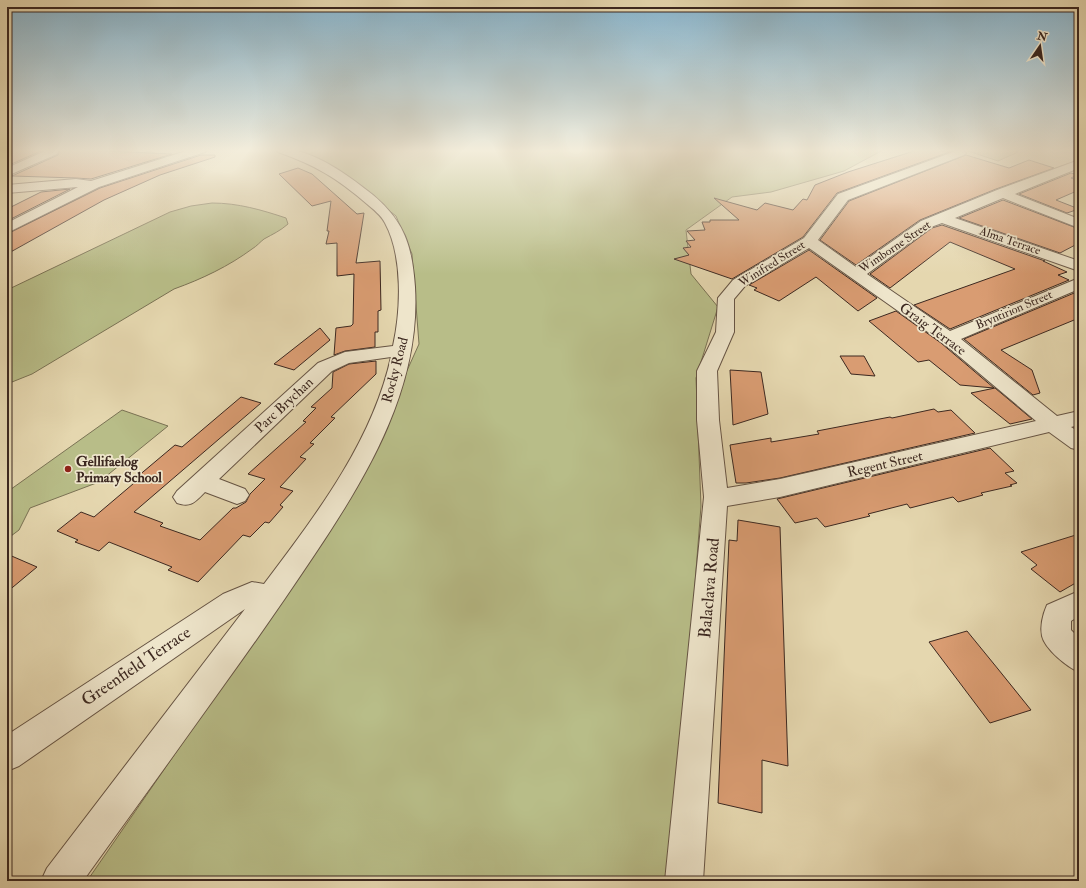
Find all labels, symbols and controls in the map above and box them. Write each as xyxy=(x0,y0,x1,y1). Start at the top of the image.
north arrow xyxy=(1020,26,1060,66)
text: N xyxy=(1035,29,1050,44)
street label: Wimborne Street xyxy=(855,217,934,277)
street label: Alma Terrace xyxy=(977,223,1043,258)
street label: Winifred Street xyxy=(735,238,808,291)
street label: Bryntirion Street xyxy=(973,287,1055,333)
street label: Graig Terrace xyxy=(896,299,970,359)
street label: Rocky Road xyxy=(378,335,413,405)
street label: Parc Brychan xyxy=(251,374,317,437)
street label: Regent Street xyxy=(846,447,925,481)
place label: Gellifaelog Primary School xyxy=(76,453,162,487)
marker: Gellifaelog Primary School xyxy=(63,464,73,474)
street label: Balaclava Road xyxy=(694,536,724,639)
street label: Greenfield Terrace xyxy=(77,622,195,710)

